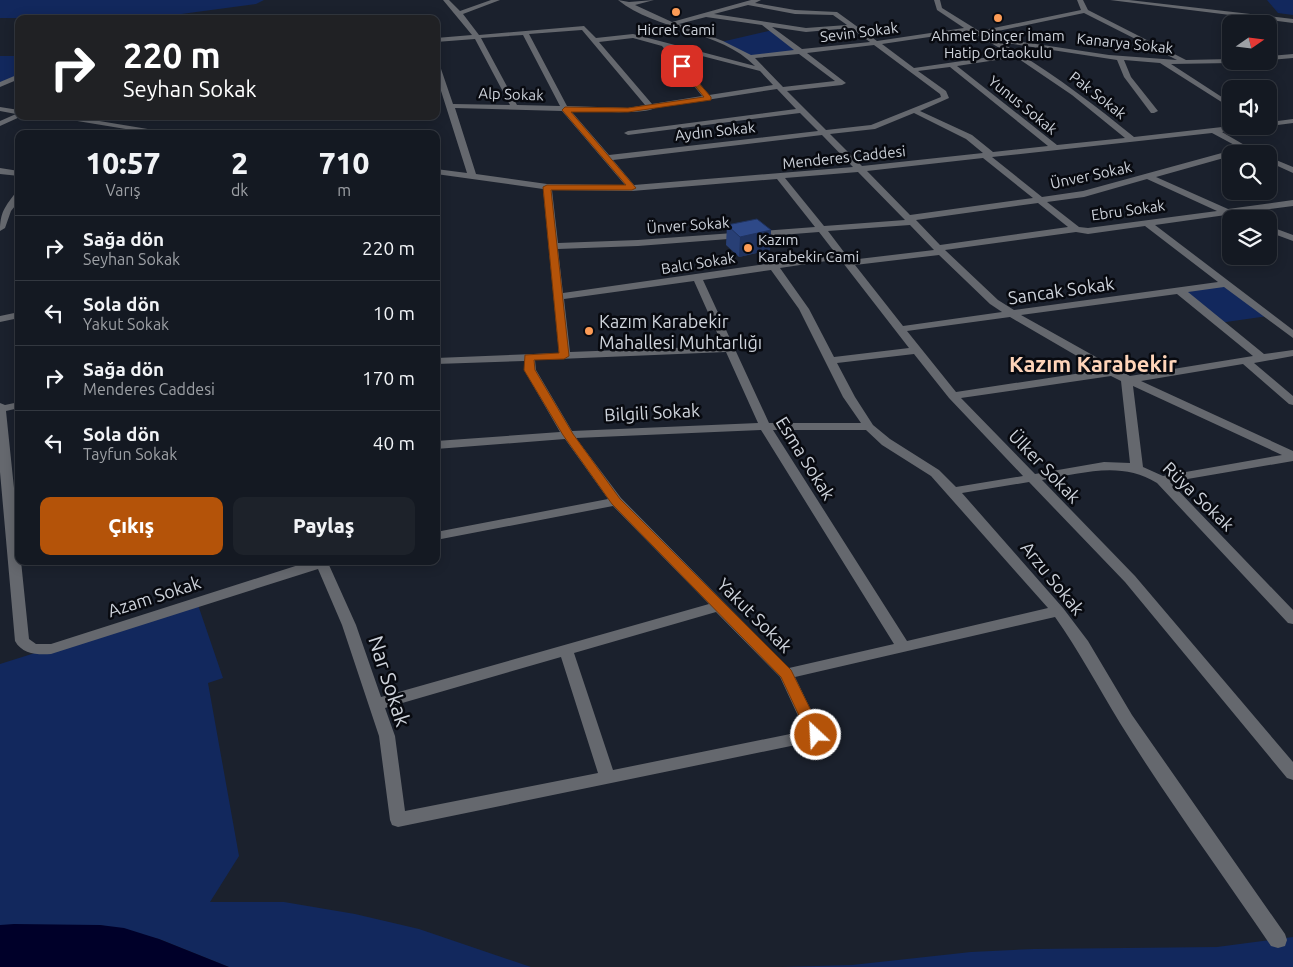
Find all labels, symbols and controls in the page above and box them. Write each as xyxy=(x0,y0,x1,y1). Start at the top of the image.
marker: Hicret Cami xyxy=(670,6,682,18)
marker: Ahmet Dinçer İmam Hatip Ortaokulu xyxy=(992,12,1004,24)
north arrow xyxy=(1222,15,1278,70)
map controls xyxy=(1222,15,1277,265)
street label: Sevin Sokak xyxy=(819,19,899,45)
place label: Hicret Cami xyxy=(637,21,715,38)
place label: Ahmet Dinçer İmam Hatip Ortaokulu xyxy=(931,27,1065,61)
street label: Kanarya Sokak xyxy=(1076,29,1175,57)
icon: right xyxy=(40,35,105,100)
text: 220 m xyxy=(123,35,221,75)
pin xyxy=(661,45,703,87)
icon: arrive xyxy=(668,52,696,80)
street label: Pak Sokak xyxy=(1066,68,1130,123)
street label: Yunus Sokak xyxy=(985,72,1061,138)
text: Seyhan Sokak xyxy=(123,76,257,101)
button: sound xyxy=(1222,80,1277,135)
street label: Alp Sokak xyxy=(478,84,544,104)
street label: Aydın Sokak xyxy=(674,118,756,144)
street label: Menderes Caddesi xyxy=(782,142,906,172)
button: search xyxy=(1222,145,1277,200)
text: 10:57 xyxy=(85,146,160,180)
text: 2 xyxy=(231,146,248,180)
text: 710 xyxy=(319,146,370,180)
street label: Ünver Sokak xyxy=(1049,158,1134,192)
text: Varış xyxy=(105,181,140,199)
text: dk xyxy=(231,181,248,199)
text: m xyxy=(337,181,351,199)
street label: Ebru Sokak xyxy=(1090,196,1166,224)
button: layers xyxy=(1222,210,1277,265)
street label: Ünver Sokak xyxy=(646,214,730,236)
text: Sağa dön xyxy=(83,228,164,250)
place label: Kazım Karabekir Cami xyxy=(758,231,859,265)
icon: right xyxy=(40,234,68,262)
text: 220 m xyxy=(362,237,415,259)
marker: Kazım Karabekir Cami xyxy=(742,242,754,254)
street label: Balcı Sokak xyxy=(660,249,737,277)
text: Seyhan Sokak xyxy=(83,250,180,268)
street label: Sancak Sokak xyxy=(1007,273,1115,307)
text: Sola dön xyxy=(83,293,160,315)
icon: left xyxy=(40,299,68,327)
text: 10 m xyxy=(373,302,415,324)
place label: Kazım Karabekir Mahallesi Muhtarlığı xyxy=(599,311,762,352)
text: Yakut Sokak xyxy=(83,315,169,333)
marker: Kazım Karabekir Mahallesi Muhtarlığı xyxy=(583,325,595,337)
district label: Kazım Karabekir xyxy=(1009,351,1177,376)
text: Sağa dön xyxy=(83,358,164,380)
icon: right xyxy=(40,364,68,392)
text: 170 m xyxy=(362,367,415,389)
text: Menderes Caddesi xyxy=(83,380,215,398)
street label: Bilgili Sokak xyxy=(604,400,700,424)
street label: Esma Sokak xyxy=(773,413,839,503)
text: Sola dön xyxy=(83,423,160,445)
street label: Ülker Sokak xyxy=(1005,425,1085,507)
icon: left xyxy=(40,429,68,457)
text: 40 m xyxy=(373,432,415,454)
text: Tayfun Sokak xyxy=(83,445,177,463)
street label: Rüya Sokak xyxy=(1159,457,1239,535)
button: Çıkış xyxy=(40,497,223,555)
button: Paylaş xyxy=(233,497,415,555)
street label: Arzu Sokak xyxy=(1017,537,1089,619)
street label: Azam Sokak xyxy=(105,572,203,620)
street label: Yakut Sokak xyxy=(714,574,796,656)
street label: Nar Sokak xyxy=(364,633,416,730)
position arrow xyxy=(789,708,841,760)

